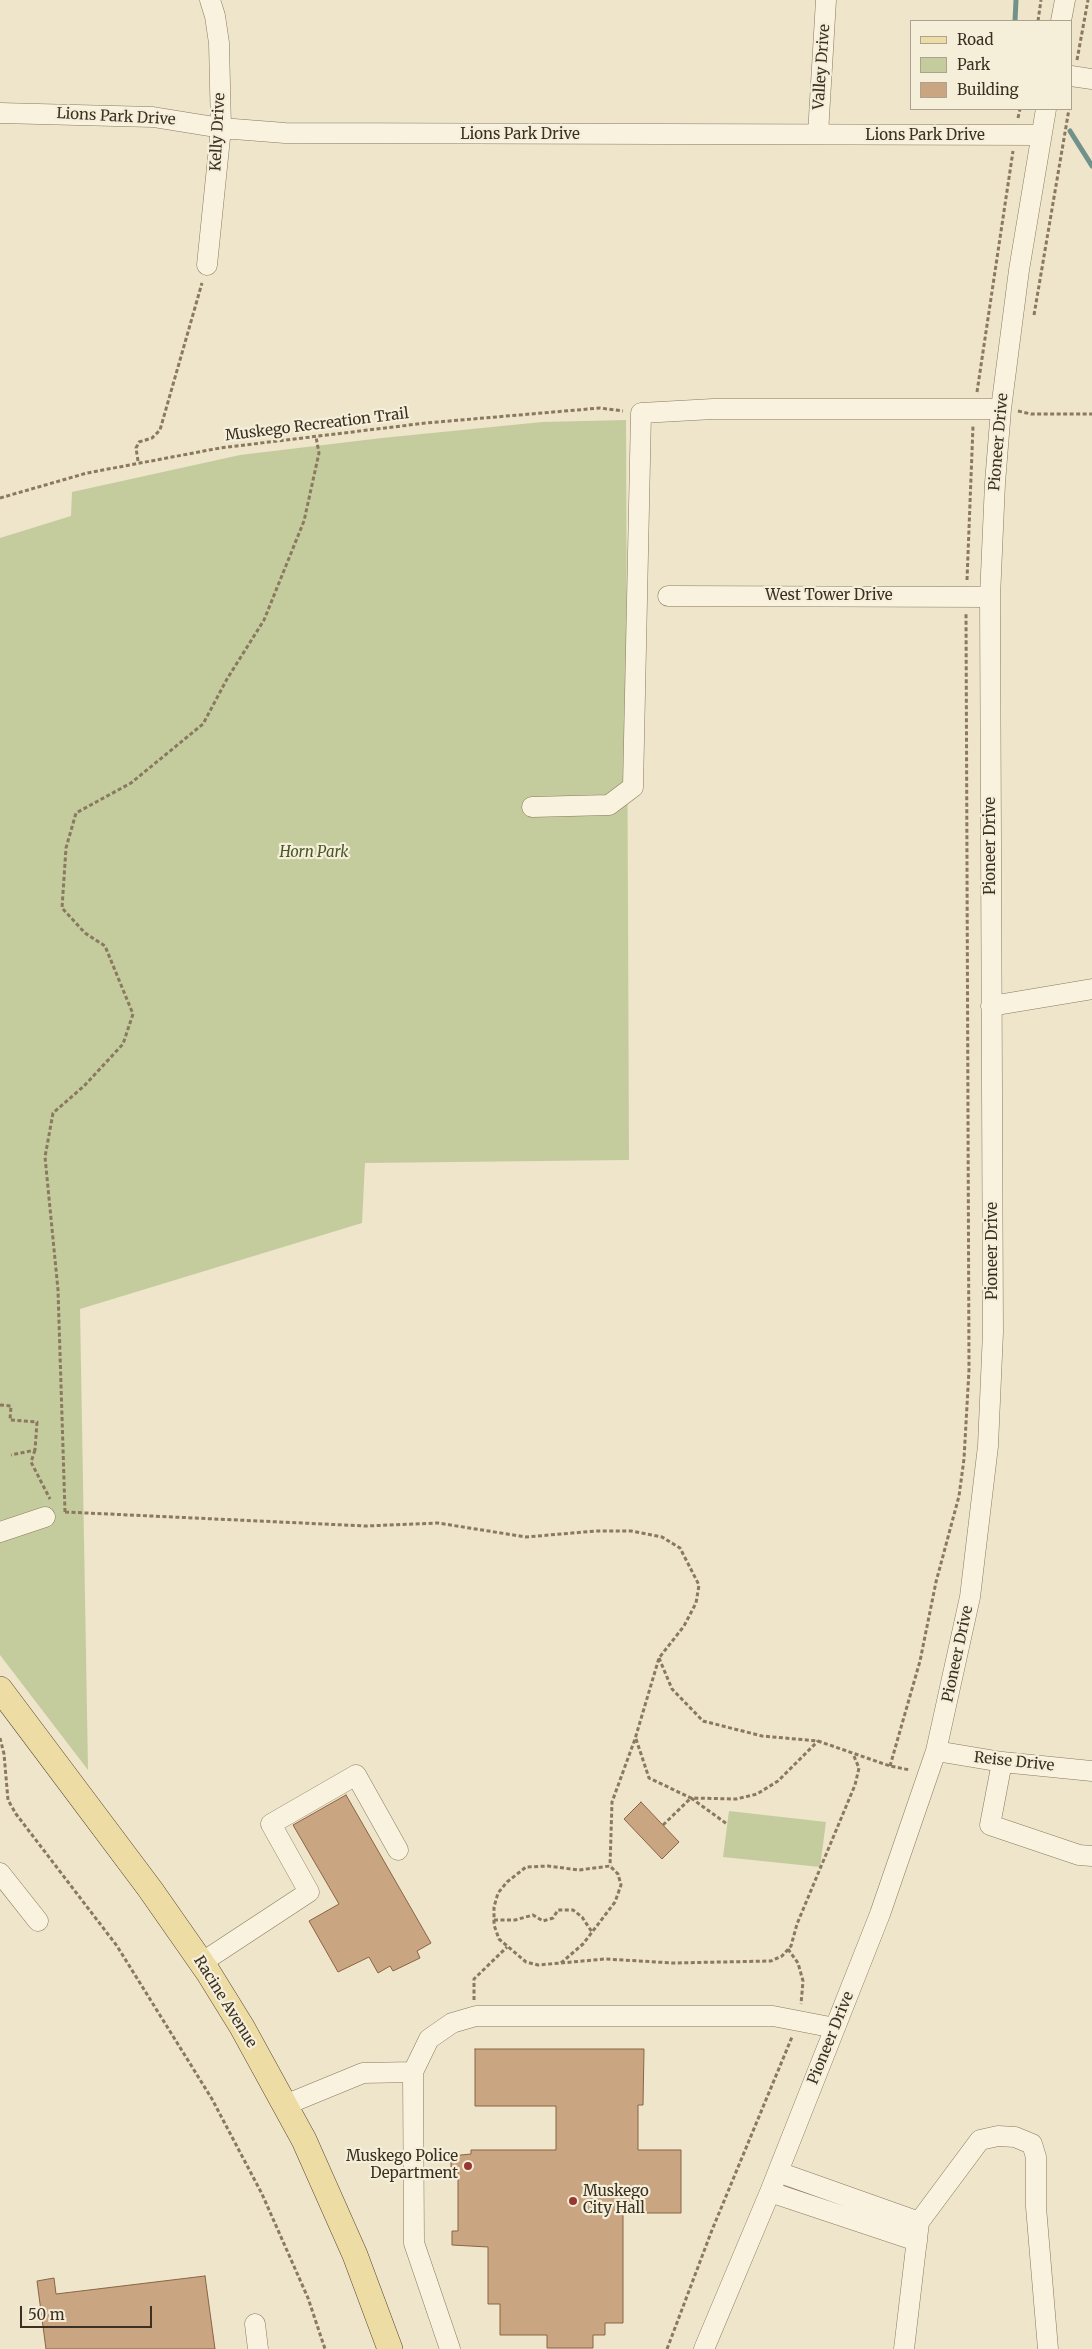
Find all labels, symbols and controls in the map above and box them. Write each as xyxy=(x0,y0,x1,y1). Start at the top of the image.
legend xyxy=(910,20,1072,110)
street label: Valley Drive xyxy=(810,24,834,110)
text: Road xyxy=(957,30,993,49)
text: Park xyxy=(957,55,990,74)
text: Building xyxy=(957,80,1019,99)
street label: Kelly Drive xyxy=(207,92,229,172)
street label: Lions Park Drive xyxy=(56,105,176,129)
street label: Lions Park Drive xyxy=(460,126,580,144)
street label: Lions Park Drive xyxy=(865,127,985,145)
street label: Pioneer Drive xyxy=(986,392,1012,492)
street label: Muskego Recreation Trail xyxy=(224,405,410,445)
street label: West Tower Drive xyxy=(765,587,893,605)
street label: Pioneer Drive xyxy=(982,797,1000,895)
park label: Horn Park xyxy=(279,844,349,862)
street label: Pioneer Drive xyxy=(984,1202,1002,1300)
street label: Pioneer Drive xyxy=(939,1604,977,1704)
street label: Reise Drive xyxy=(973,1749,1055,1775)
street label: Racine Avenue xyxy=(190,1953,260,2051)
street label: Pioneer Drive xyxy=(804,1989,858,2087)
place label: Muskego Police Department xyxy=(346,2148,458,2183)
marker: Muskego Police Department xyxy=(462,2160,474,2172)
place label: Muskego City Hall xyxy=(583,2183,649,2218)
marker: Muskego City Hall xyxy=(567,2195,579,2207)
scale bar xyxy=(22,2296,155,2328)
text: 50 m xyxy=(28,2305,65,2324)

